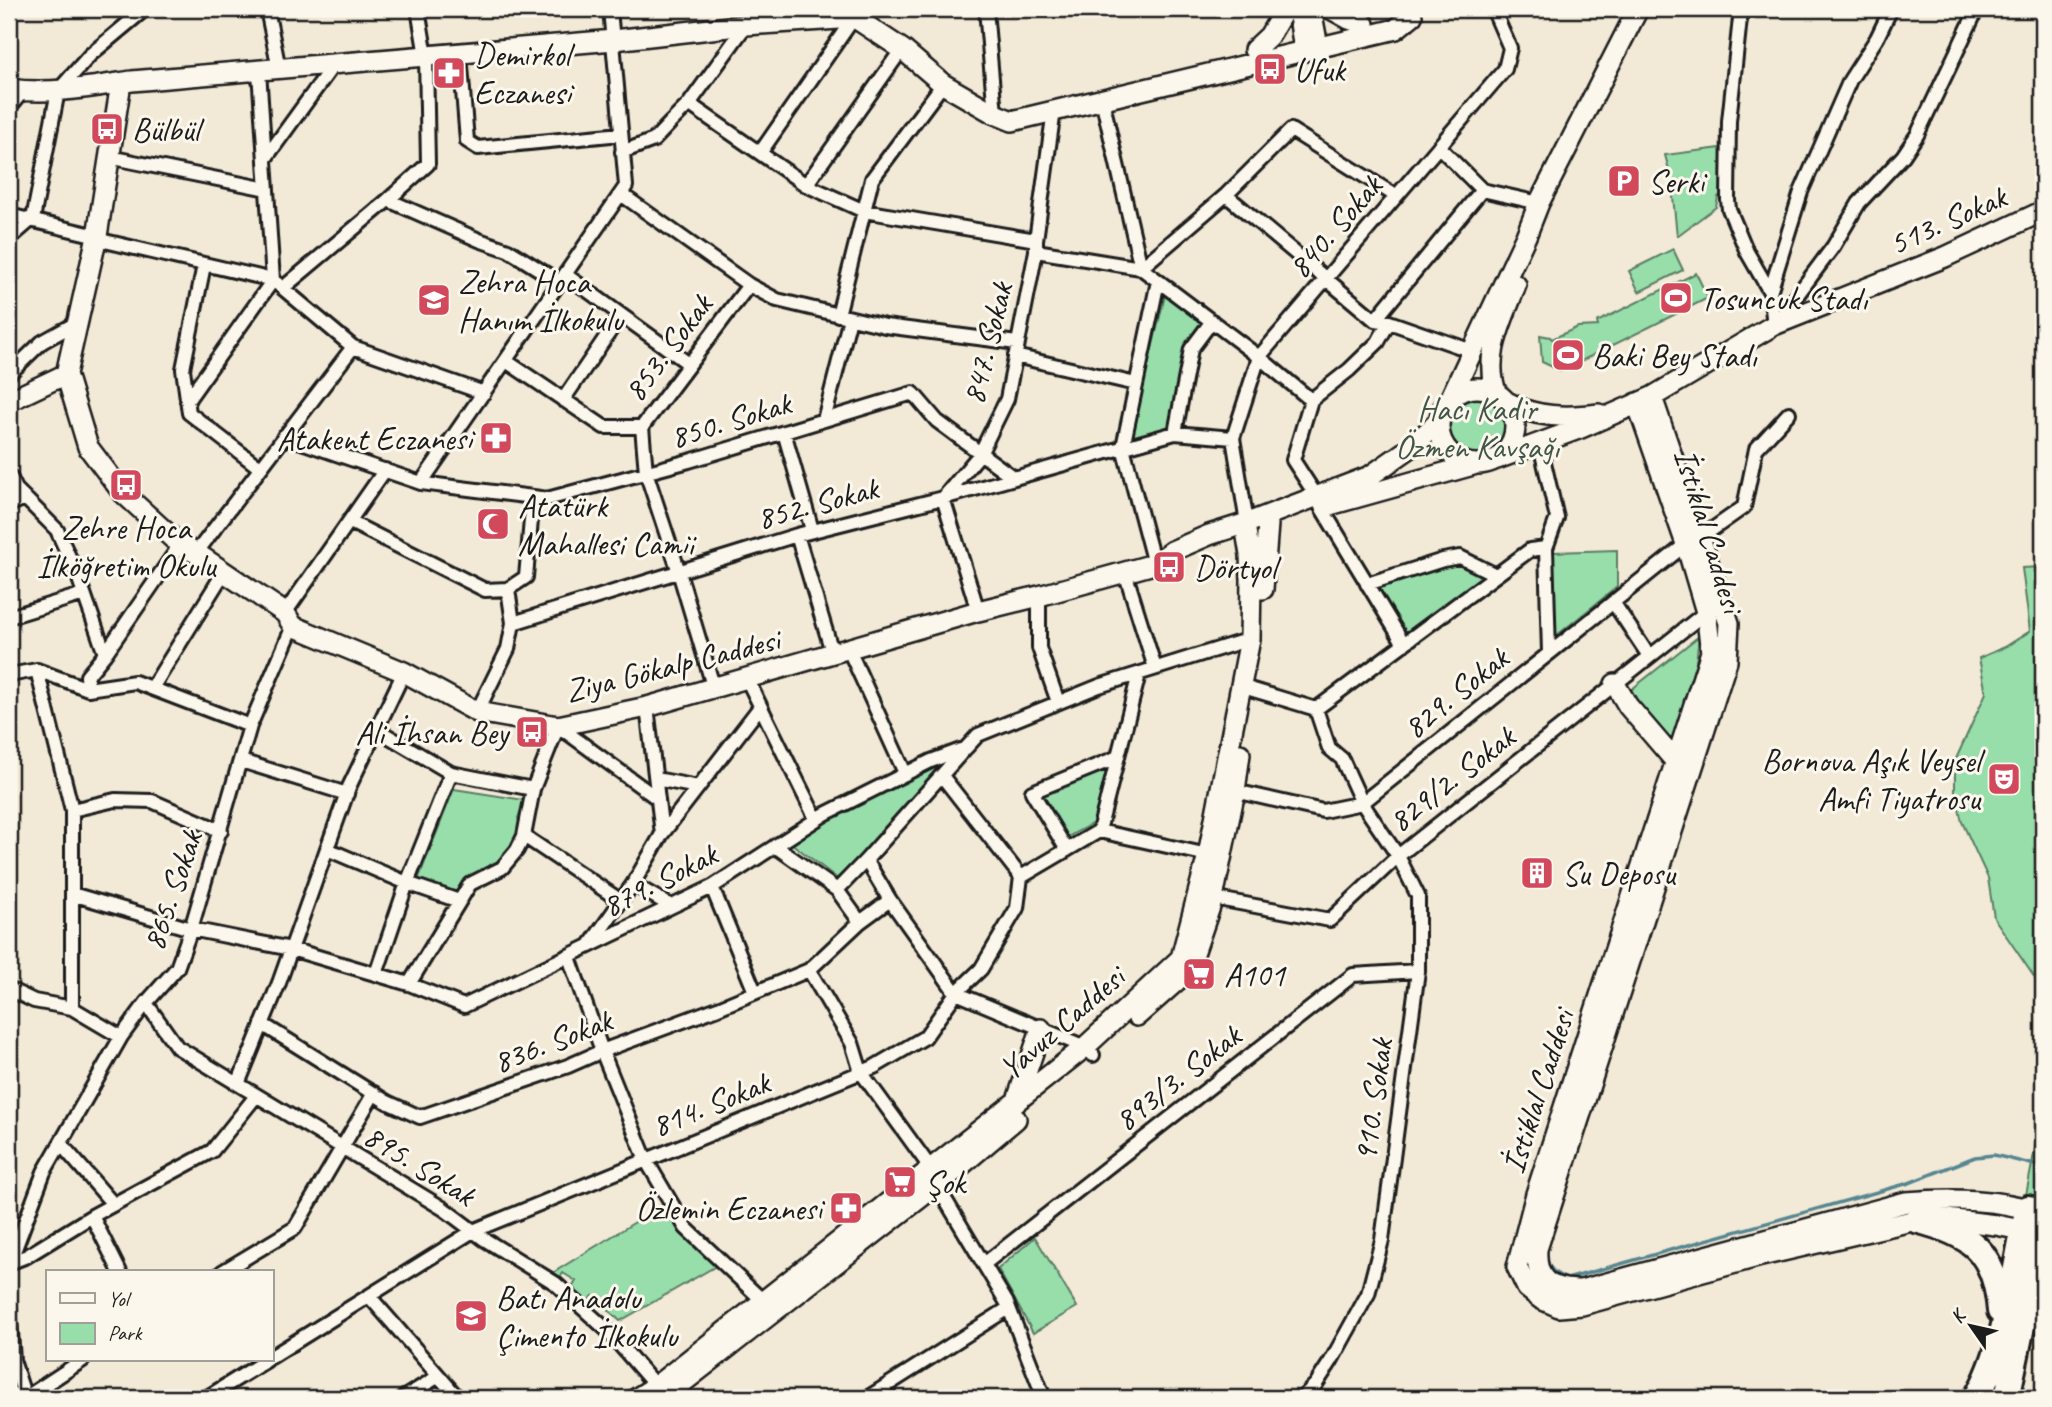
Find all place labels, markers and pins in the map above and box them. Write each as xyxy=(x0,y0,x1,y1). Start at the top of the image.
place label: Demirkol Eczanesi xyxy=(474,34,575,114)
place label: Ufuk xyxy=(1294,49,1347,91)
bus stop icon: Ufuk xyxy=(1251,50,1289,88)
pharmacy icon: Demirkol Eczanesi xyxy=(430,54,468,92)
place label: Bülbül xyxy=(132,109,205,151)
bus stop icon: Bülbül xyxy=(88,110,126,148)
place label: Serki xyxy=(1648,161,1708,203)
parking icon: Serki xyxy=(1605,162,1643,200)
place label: Zehra Hoca Hanım İlkokulu xyxy=(458,261,625,341)
place label: Tosuncuk Stadı xyxy=(1700,278,1869,320)
sports icon: Tosuncuk Stadı xyxy=(1657,279,1695,317)
school or university icon: Zehra Hoca Hanım İlkokulu xyxy=(415,281,453,319)
place label: Baki Bey Stadı xyxy=(1592,335,1758,377)
sports icon: Baki Bey Stadı xyxy=(1549,336,1587,374)
place label: Atakent Eczanesi xyxy=(277,418,476,460)
pharmacy icon: Atakent Eczanesi xyxy=(477,419,515,457)
bus stop icon: Zehre Hoca İlköğretim Okulu xyxy=(107,466,145,504)
place label: Atatürk Mahallesi Camii xyxy=(518,485,697,565)
mosque icon: Atatürk Mahallesi Camii xyxy=(474,505,512,543)
place label: Zehre Hoca İlköğretim Okulu xyxy=(36,507,217,587)
place label: Dörtyol xyxy=(1194,547,1281,589)
bus stop icon: Dörtyol xyxy=(1150,548,1188,586)
place label: Ali İhsan Bey xyxy=(356,712,511,754)
bus stop icon: Ali İhsan Bey xyxy=(513,713,551,751)
place label: Bornova Aşık Veysel Amfi Tiyatrosu xyxy=(1762,740,1985,820)
theatre icon: Bornova Aşık Veysel Amfi Tiyatrosu xyxy=(1985,760,2023,798)
place label: Su Deposu xyxy=(1562,853,1677,895)
building icon: Su Deposu xyxy=(1518,854,1556,892)
place label: A101 xyxy=(1224,954,1287,996)
supermarket icon: A101 xyxy=(1180,955,1218,993)
place label: Şok xyxy=(925,1162,968,1204)
supermarket icon: Şok xyxy=(881,1163,919,1201)
place label: Özlemin Eczanesi xyxy=(635,1188,826,1230)
pharmacy icon: Özlemin Eczanesi xyxy=(827,1189,865,1227)
place label: Batı Anadolu Çimento İlkokulu xyxy=(496,1277,679,1357)
school or university icon: Batı Anadolu Çimento İlkokulu xyxy=(452,1297,490,1335)

